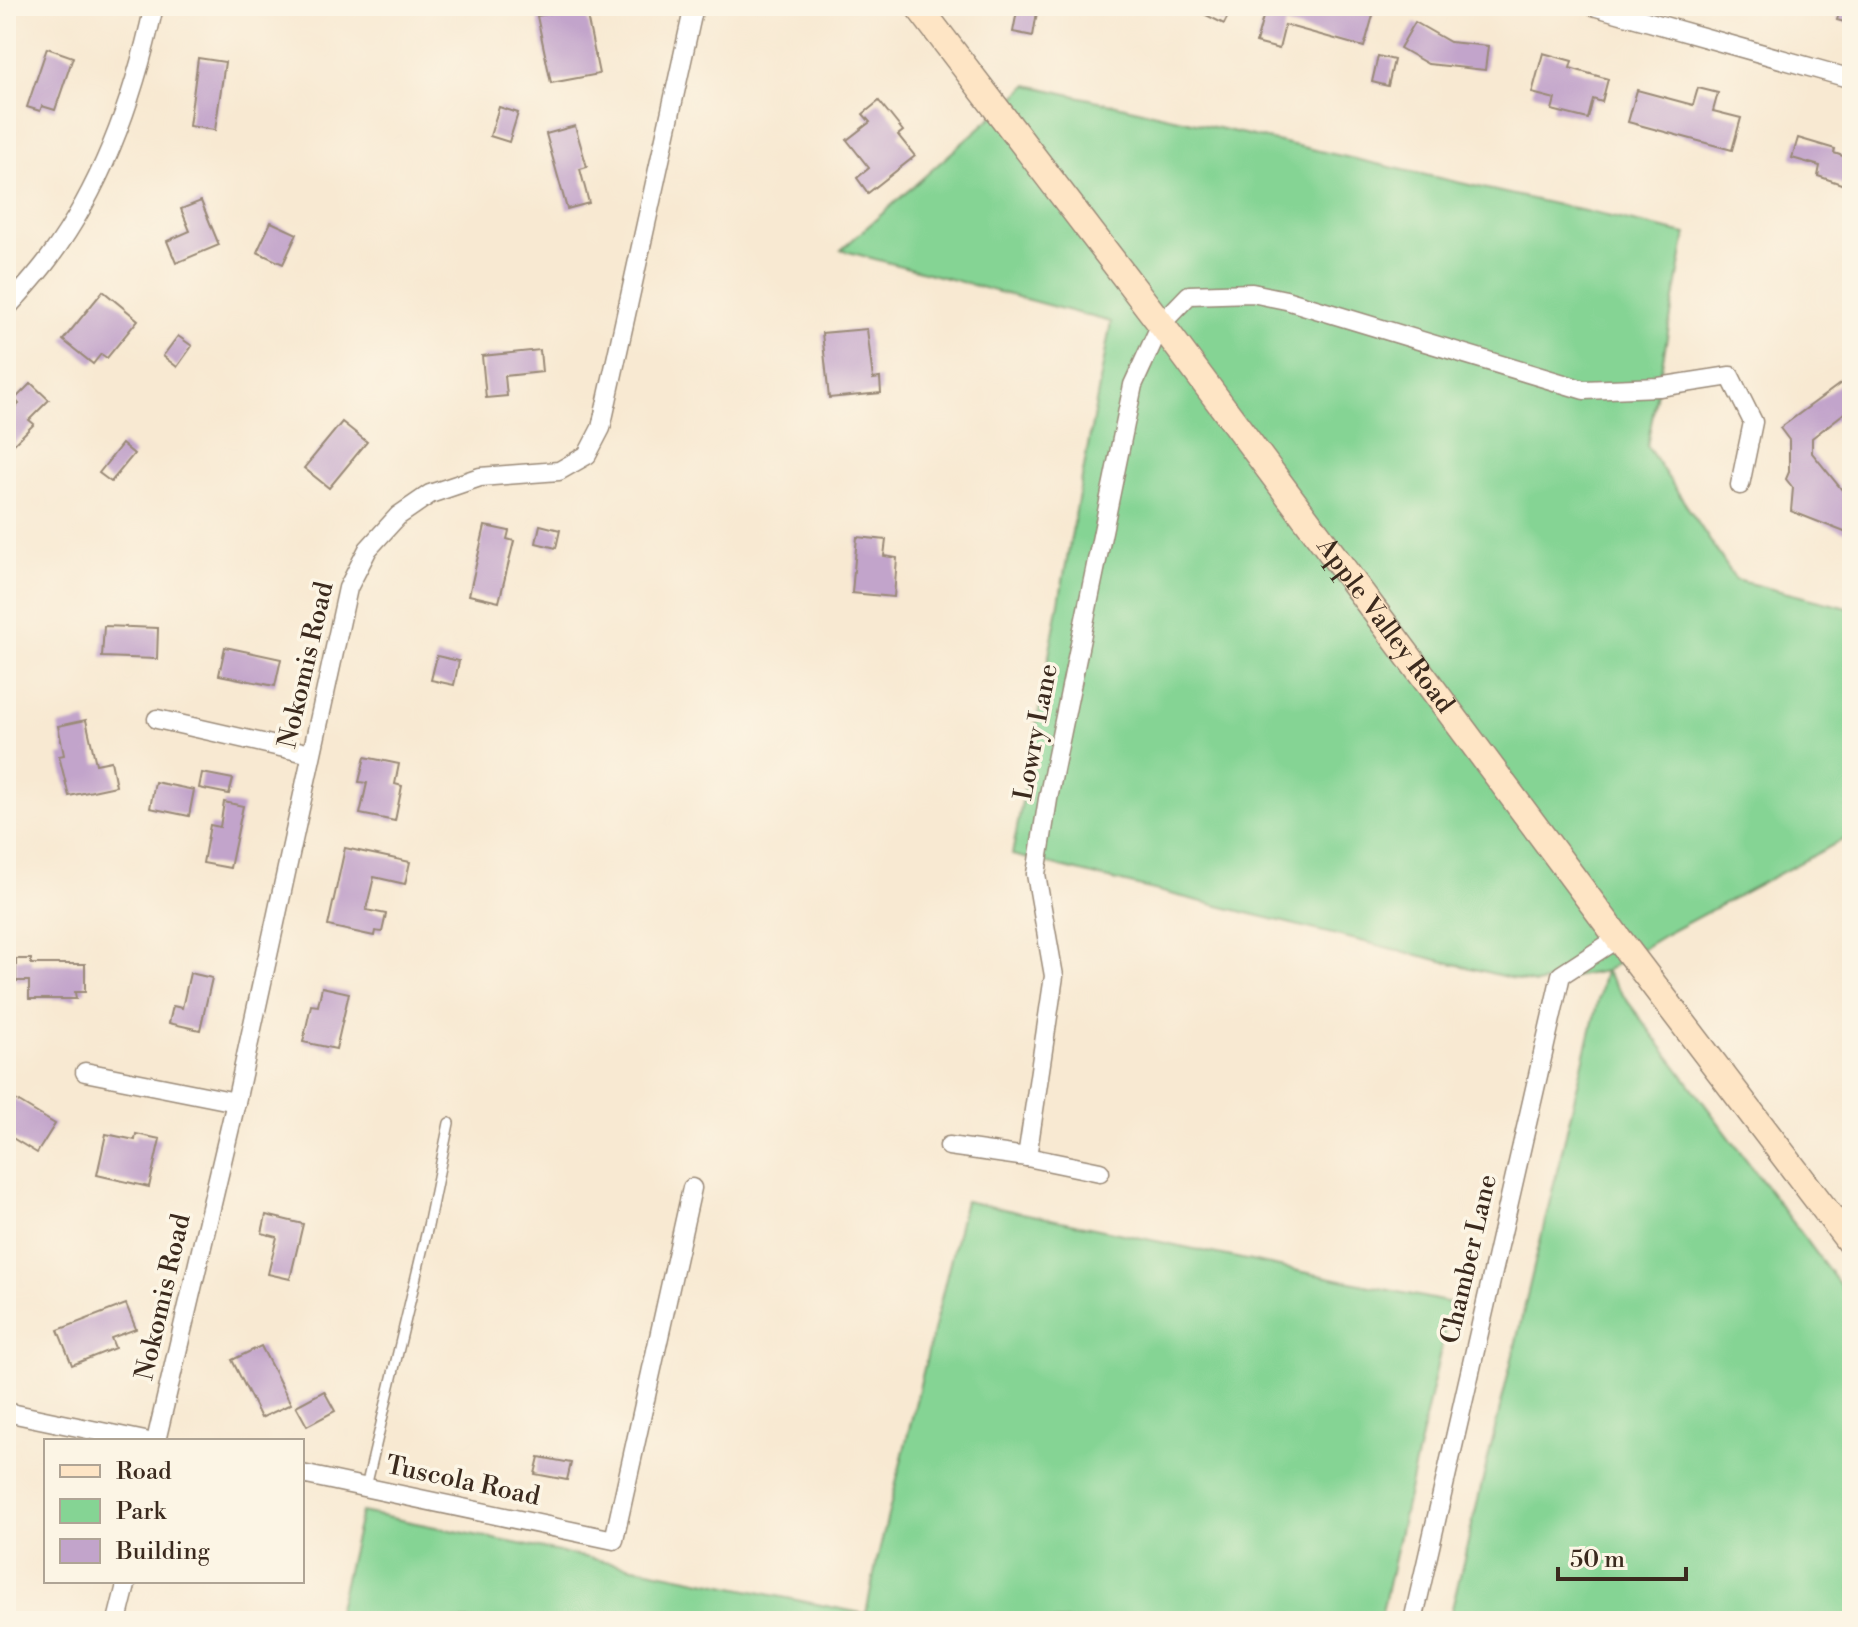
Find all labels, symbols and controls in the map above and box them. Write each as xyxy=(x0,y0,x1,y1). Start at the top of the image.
street label: Apple Valley Road xyxy=(1309,531,1461,720)
street label: Nokomis Road xyxy=(271,578,341,751)
street label: Lowry Lane xyxy=(1007,661,1065,803)
street label: Chamber Lane xyxy=(1434,1171,1504,1347)
street label: Nokomis Road xyxy=(128,1210,198,1383)
legend xyxy=(44,1439,304,1583)
street label: Tuscola Road xyxy=(383,1449,543,1513)
text: Road xyxy=(116,1457,172,1487)
text: Park xyxy=(116,1497,167,1527)
scale bar xyxy=(1558,1531,1686,1581)
text: Building xyxy=(115,1537,210,1567)
text: 50 m xyxy=(1570,1545,1625,1575)

